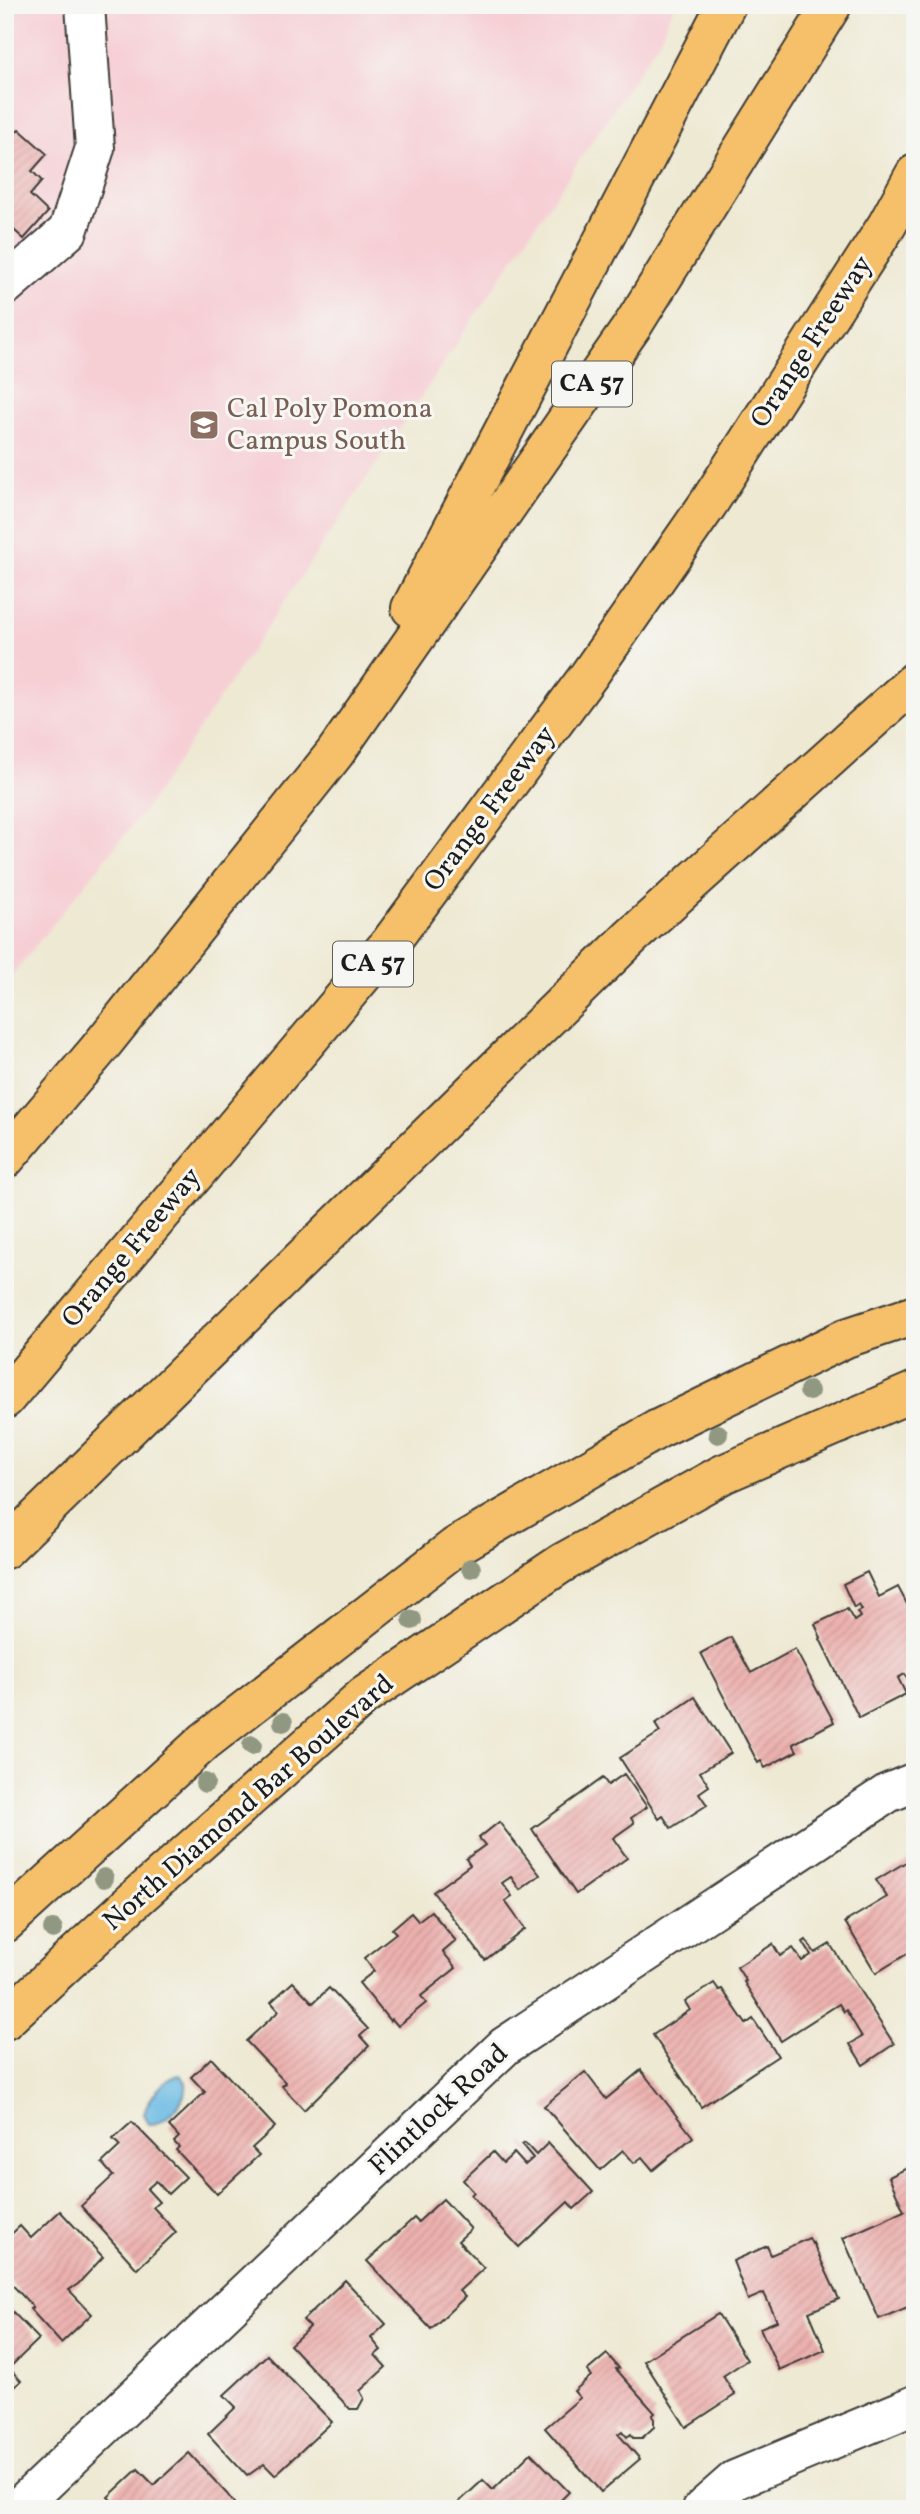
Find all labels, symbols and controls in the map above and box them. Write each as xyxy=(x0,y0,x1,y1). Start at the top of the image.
street label: Orange Freeway xyxy=(741,248,883,436)
road number: CA 57 xyxy=(552,362,632,406)
place label: Cal Poly Pomona Campus South xyxy=(227,390,433,461)
school or university icon: Cal Poly Pomona Campus South xyxy=(187,408,221,442)
street label: Orange Freeway xyxy=(415,718,565,900)
road number: CA 57 xyxy=(333,942,413,987)
street label: Orange Freeway xyxy=(53,1159,211,1337)
street label: North Diamond Bar Boulevard xyxy=(95,1665,403,1941)
street label: Flintlock Road xyxy=(361,2035,517,2185)

